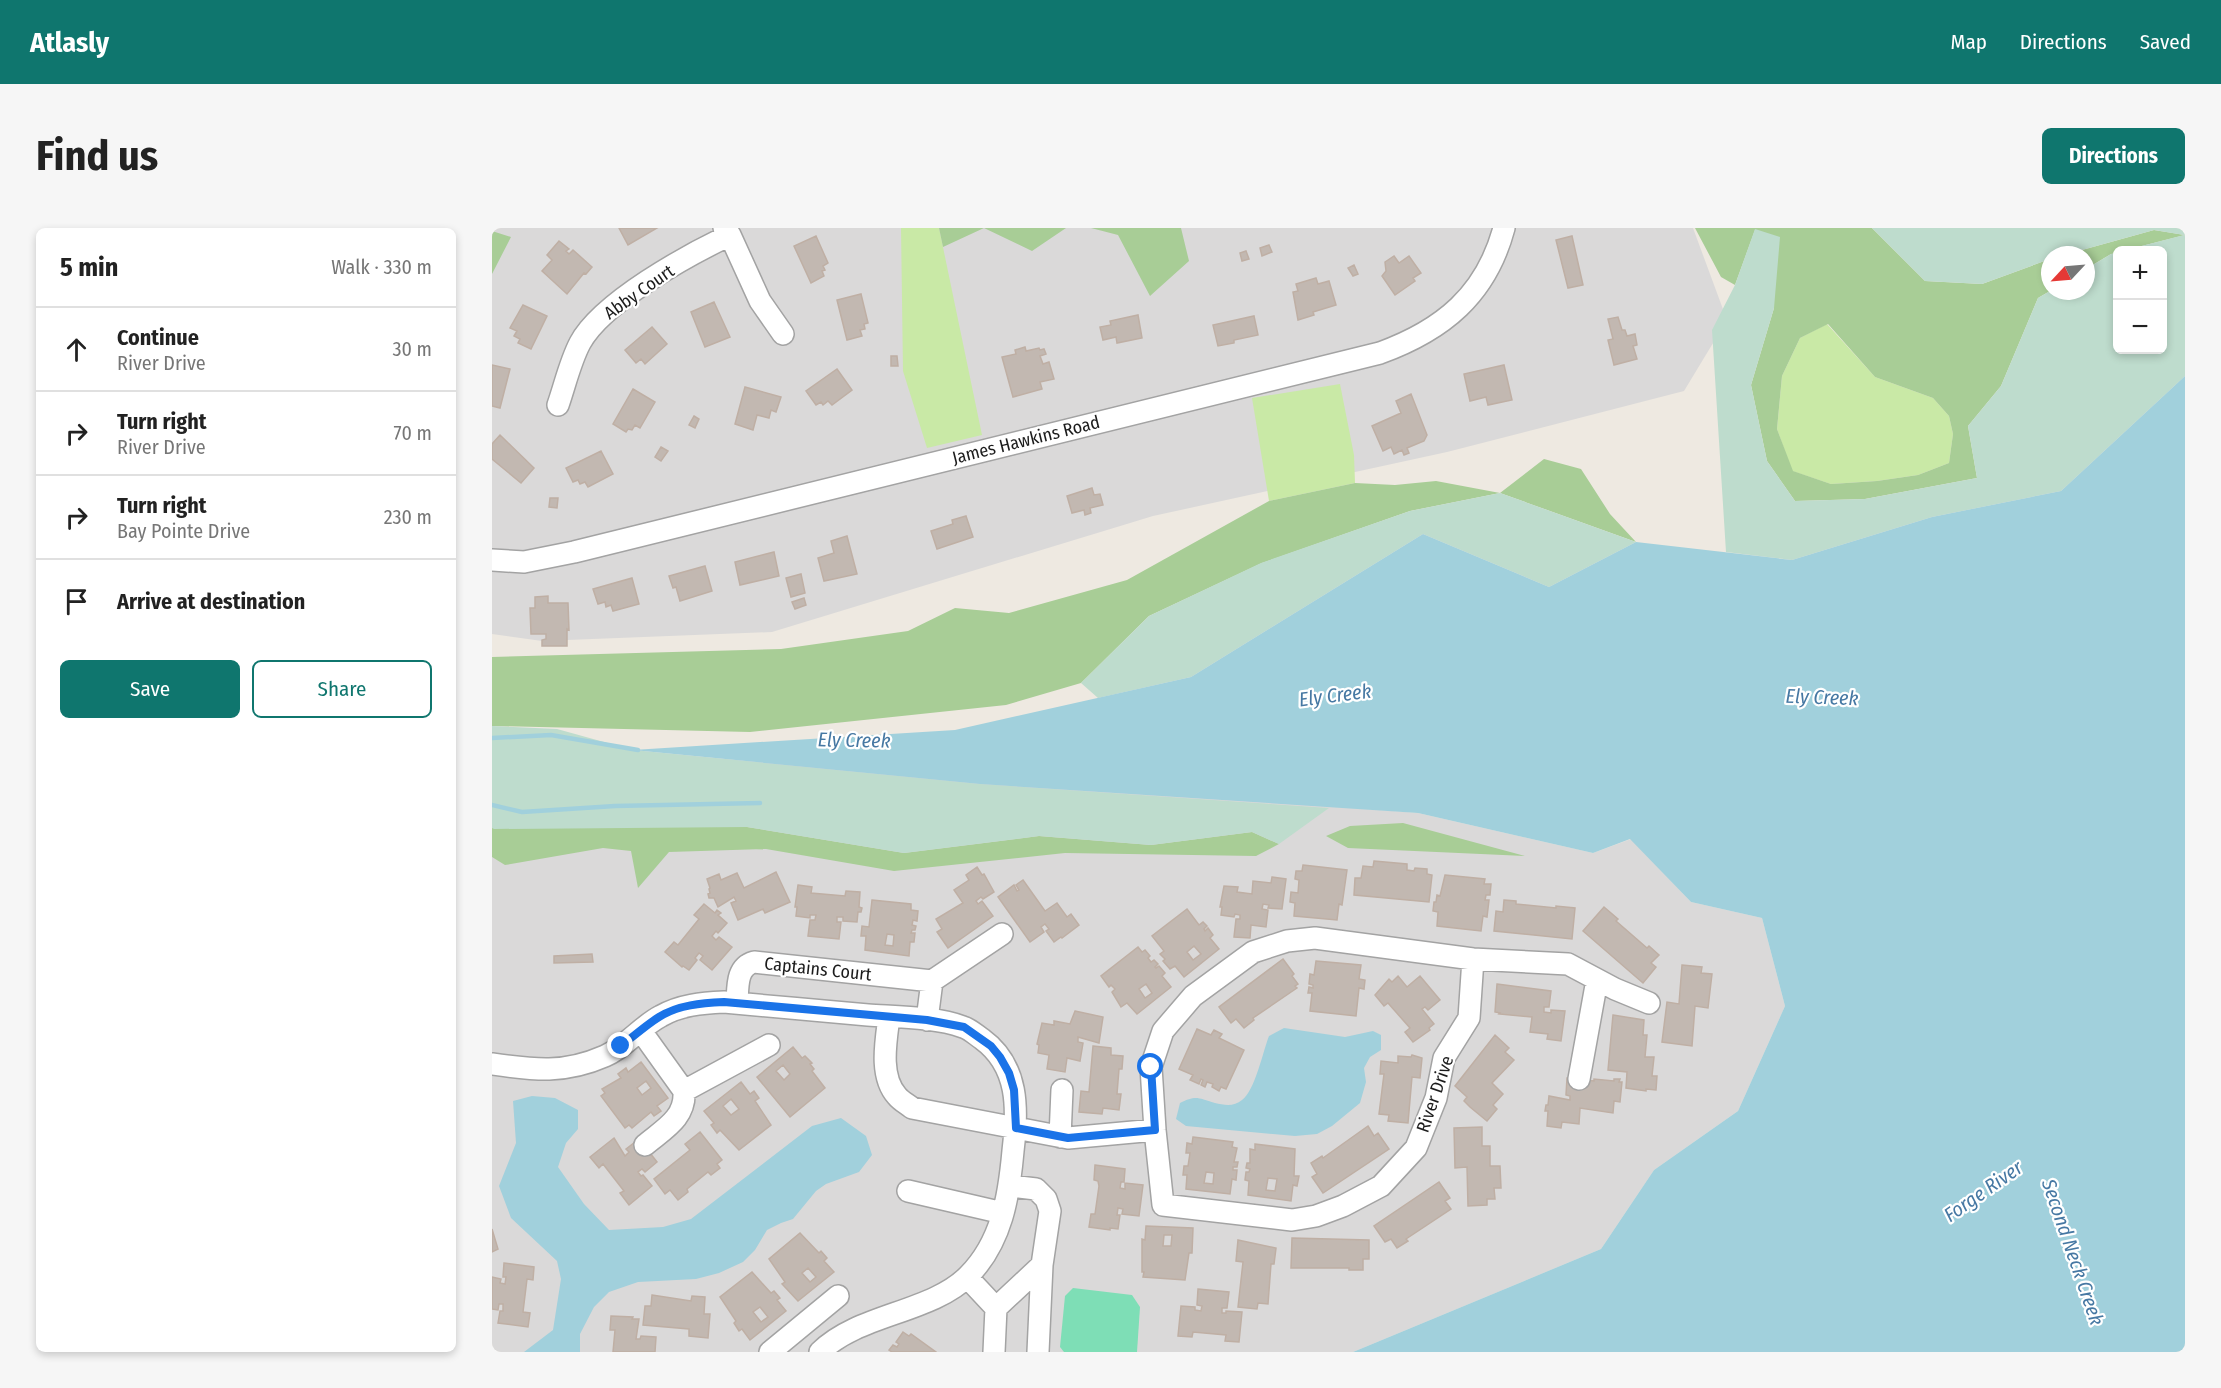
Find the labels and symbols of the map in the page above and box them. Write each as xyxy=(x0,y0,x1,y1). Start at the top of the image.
north arrow xyxy=(2041,246,2095,300)
street label: Abby Court xyxy=(600,260,678,324)
street label: James Hawkins Road xyxy=(950,411,1102,469)
water label: Ely Creek xyxy=(1297,679,1373,711)
water label: Ely Creek xyxy=(1785,684,1859,710)
water label: Ely Creek xyxy=(817,727,891,753)
street label: Captains Court xyxy=(763,952,873,986)
route end xyxy=(607,1032,633,1058)
route start xyxy=(1137,1053,1163,1079)
street label: River Drive xyxy=(1412,1053,1458,1135)
water label: Forge River xyxy=(1939,1155,2028,1227)
water label: Second Neck Creek xyxy=(2036,1175,2109,1328)

